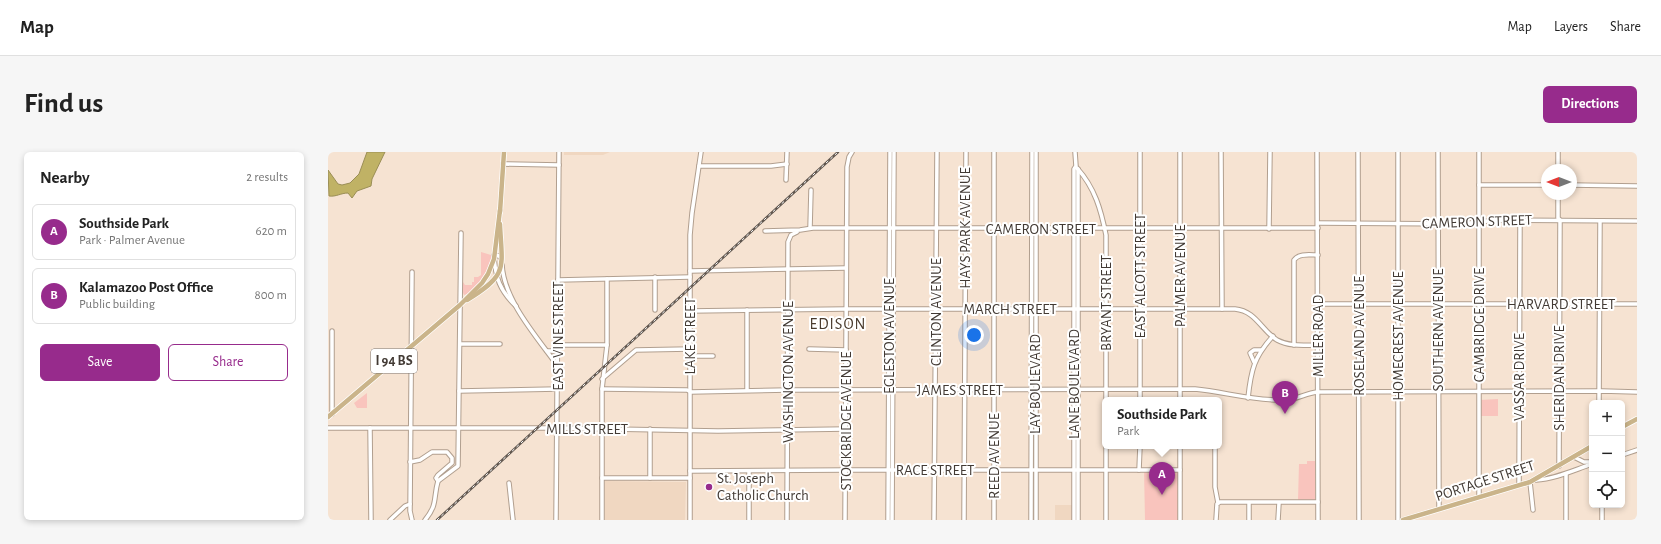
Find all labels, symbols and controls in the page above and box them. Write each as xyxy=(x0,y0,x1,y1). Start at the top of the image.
text: Map xyxy=(20,18,54,37)
text: Map xyxy=(1507,20,1532,34)
text: Layers xyxy=(1554,20,1588,34)
text: Share xyxy=(1610,20,1641,34)
button: Directions xyxy=(1543,86,1637,123)
text: Find us xyxy=(24,90,103,118)
north arrow xyxy=(1541,164,1577,200)
street label: HAYS PARK AVENUE xyxy=(958,167,973,289)
text: Nearby xyxy=(40,169,90,186)
text: 2 results xyxy=(246,171,288,184)
street label: EAST ALCOTT STREET xyxy=(1133,213,1148,339)
street label: CAMERON STREET xyxy=(1422,213,1533,231)
text: Southside Park xyxy=(79,216,169,231)
street label: CAMERON STREET xyxy=(986,222,1097,237)
text: A xyxy=(50,225,58,238)
text: 620 m xyxy=(256,225,287,238)
street label: PALMER AVENUE xyxy=(1173,225,1188,327)
text: Park · Palmer Avenue xyxy=(79,234,185,247)
street label: BRYANT STREET xyxy=(1099,254,1114,351)
street label: CLINTON AVENUE xyxy=(929,258,944,366)
street label: CAMBRIDGE DRIVE xyxy=(1472,268,1487,382)
street label: SOUTHERN AVENUE xyxy=(1431,269,1446,391)
street label: HOMECREST AVENUE xyxy=(1391,271,1406,401)
street label: ROSELAND AVENUE xyxy=(1352,276,1367,396)
street label: EGLESTON AVENUE xyxy=(882,278,897,394)
text: Kalamazoo Post Office xyxy=(79,280,213,295)
street label: EAST VINE STREET xyxy=(551,281,566,391)
text: B xyxy=(50,289,58,302)
text: 800 m xyxy=(255,289,287,302)
street label: MILLER ROAD xyxy=(1311,295,1326,377)
street label: LAKE STREET xyxy=(683,297,698,375)
street label: HARVARD STREET xyxy=(1507,297,1616,312)
text: Public building xyxy=(79,298,155,311)
street label: WASHINGTON AVENUE xyxy=(781,301,796,443)
street label: MARCH STREET xyxy=(963,302,1057,317)
district label: EDISON xyxy=(810,316,866,332)
your location xyxy=(964,325,984,345)
street label: SHERIDAN DRIVE xyxy=(1552,325,1567,431)
street label: LANE BOULEVARD xyxy=(1067,329,1082,439)
street label: VASSAR DRIVE xyxy=(1512,333,1527,421)
street label: LAY BOULEVARD xyxy=(1028,334,1043,434)
button: Save xyxy=(40,344,160,381)
button: Share xyxy=(168,344,288,381)
road number: I 94 BS xyxy=(371,349,417,373)
street label: STOCKBRIDGE AVENUE xyxy=(839,352,854,490)
pin: B xyxy=(1272,381,1298,414)
street label: JAMES STREET xyxy=(917,383,1004,398)
popup xyxy=(1102,397,1222,449)
map controls xyxy=(1589,400,1625,508)
button: + xyxy=(1589,400,1625,436)
text: Southside Park xyxy=(1117,407,1207,422)
street label: REED AVENUE xyxy=(987,413,1002,499)
street label: MILLS STREET xyxy=(546,422,629,437)
text: Park xyxy=(1117,425,1139,438)
button: − xyxy=(1589,436,1625,472)
street label: PORTAGE STREET xyxy=(1434,458,1537,504)
pin: A xyxy=(1149,462,1175,495)
street label: RACE STREET xyxy=(896,463,975,478)
place label: St. Joseph Catholic Church xyxy=(717,471,809,503)
button: locate xyxy=(1589,472,1625,508)
marker: St. Joseph Catholic Church xyxy=(704,482,714,492)

